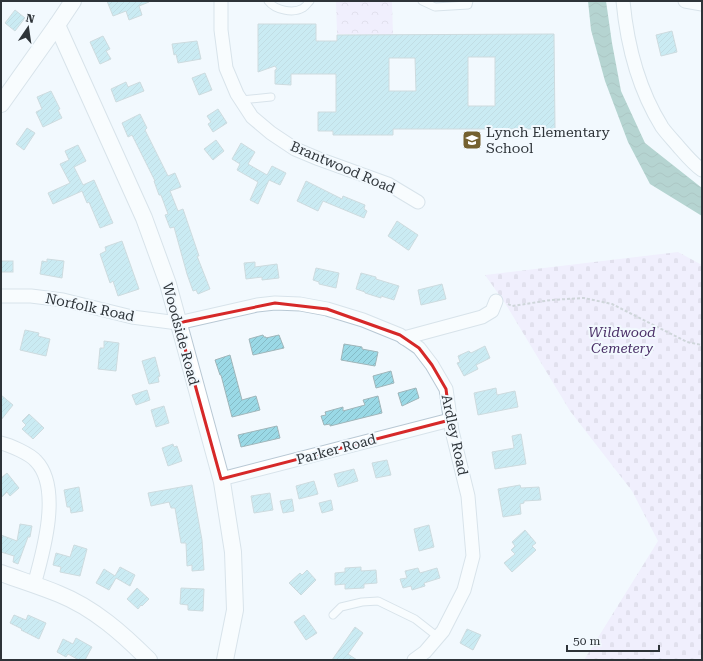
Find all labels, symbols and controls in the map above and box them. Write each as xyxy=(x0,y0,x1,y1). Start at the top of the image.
north arrow xyxy=(8,8,48,48)
text: N xyxy=(25,11,36,26)
place label: Lynch Elementary School xyxy=(486,124,610,156)
school or university icon: Lynch Elementary School xyxy=(461,129,483,151)
street label: Brantwood Road xyxy=(288,138,398,196)
street label: Woodside Road xyxy=(160,281,202,387)
street label: Norfolk Road xyxy=(44,290,136,324)
park label: Wildwood Cemetery xyxy=(588,324,656,356)
street label: Ardley Road xyxy=(439,393,471,477)
street label: Parker Road xyxy=(294,431,378,467)
scale bar xyxy=(567,627,659,653)
text: 50 m xyxy=(573,634,600,648)

